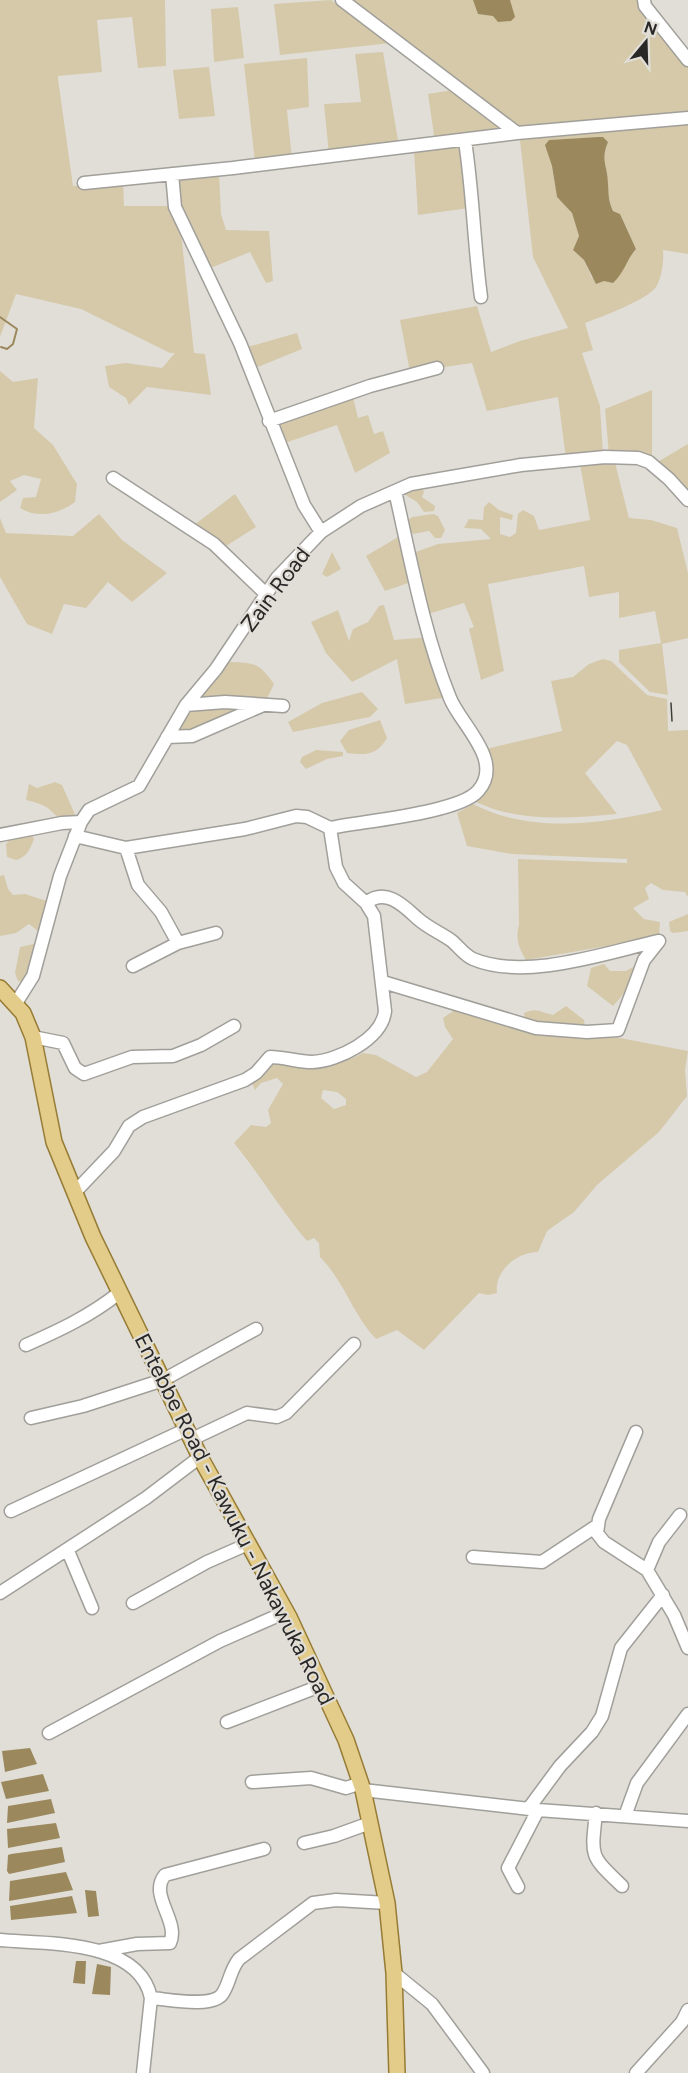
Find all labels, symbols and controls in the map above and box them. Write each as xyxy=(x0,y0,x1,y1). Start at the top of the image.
north arrow xyxy=(616,12,676,72)
text: N xyxy=(642,17,660,39)
street label: Zain Road xyxy=(235,542,316,637)
street label: Entebbe Road - Kawuku - Nakawuka Road xyxy=(129,1329,340,1709)

